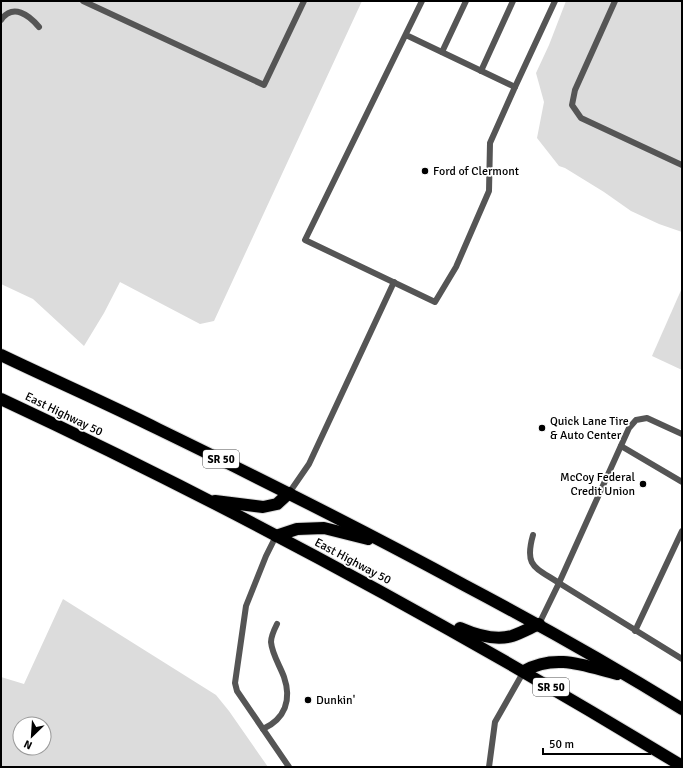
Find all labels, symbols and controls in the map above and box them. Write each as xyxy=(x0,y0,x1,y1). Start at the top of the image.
place label: Ford of Clermont xyxy=(433,164,519,179)
marker: Ford of Clermont xyxy=(420,166,430,176)
street label: East Highway 50 xyxy=(22,389,105,440)
place label: Quick Lane Tire & Auto Center xyxy=(550,414,629,443)
marker: Quick Lane Tire & Auto Center xyxy=(537,423,547,433)
road number: SR 50 xyxy=(203,450,239,468)
place label: McCoy Federal Credit Union xyxy=(560,470,635,499)
marker: McCoy Federal Credit Union xyxy=(638,479,648,489)
street label: East Highway 50 xyxy=(312,535,394,588)
road number: SR 50 xyxy=(533,678,569,696)
place label: Dunkin' xyxy=(316,693,355,708)
marker: Dunkin' xyxy=(303,695,313,705)
north arrow xyxy=(12,716,52,756)
scale bar xyxy=(543,730,650,756)
text: N xyxy=(22,737,34,752)
text: 50 m xyxy=(549,737,574,752)

